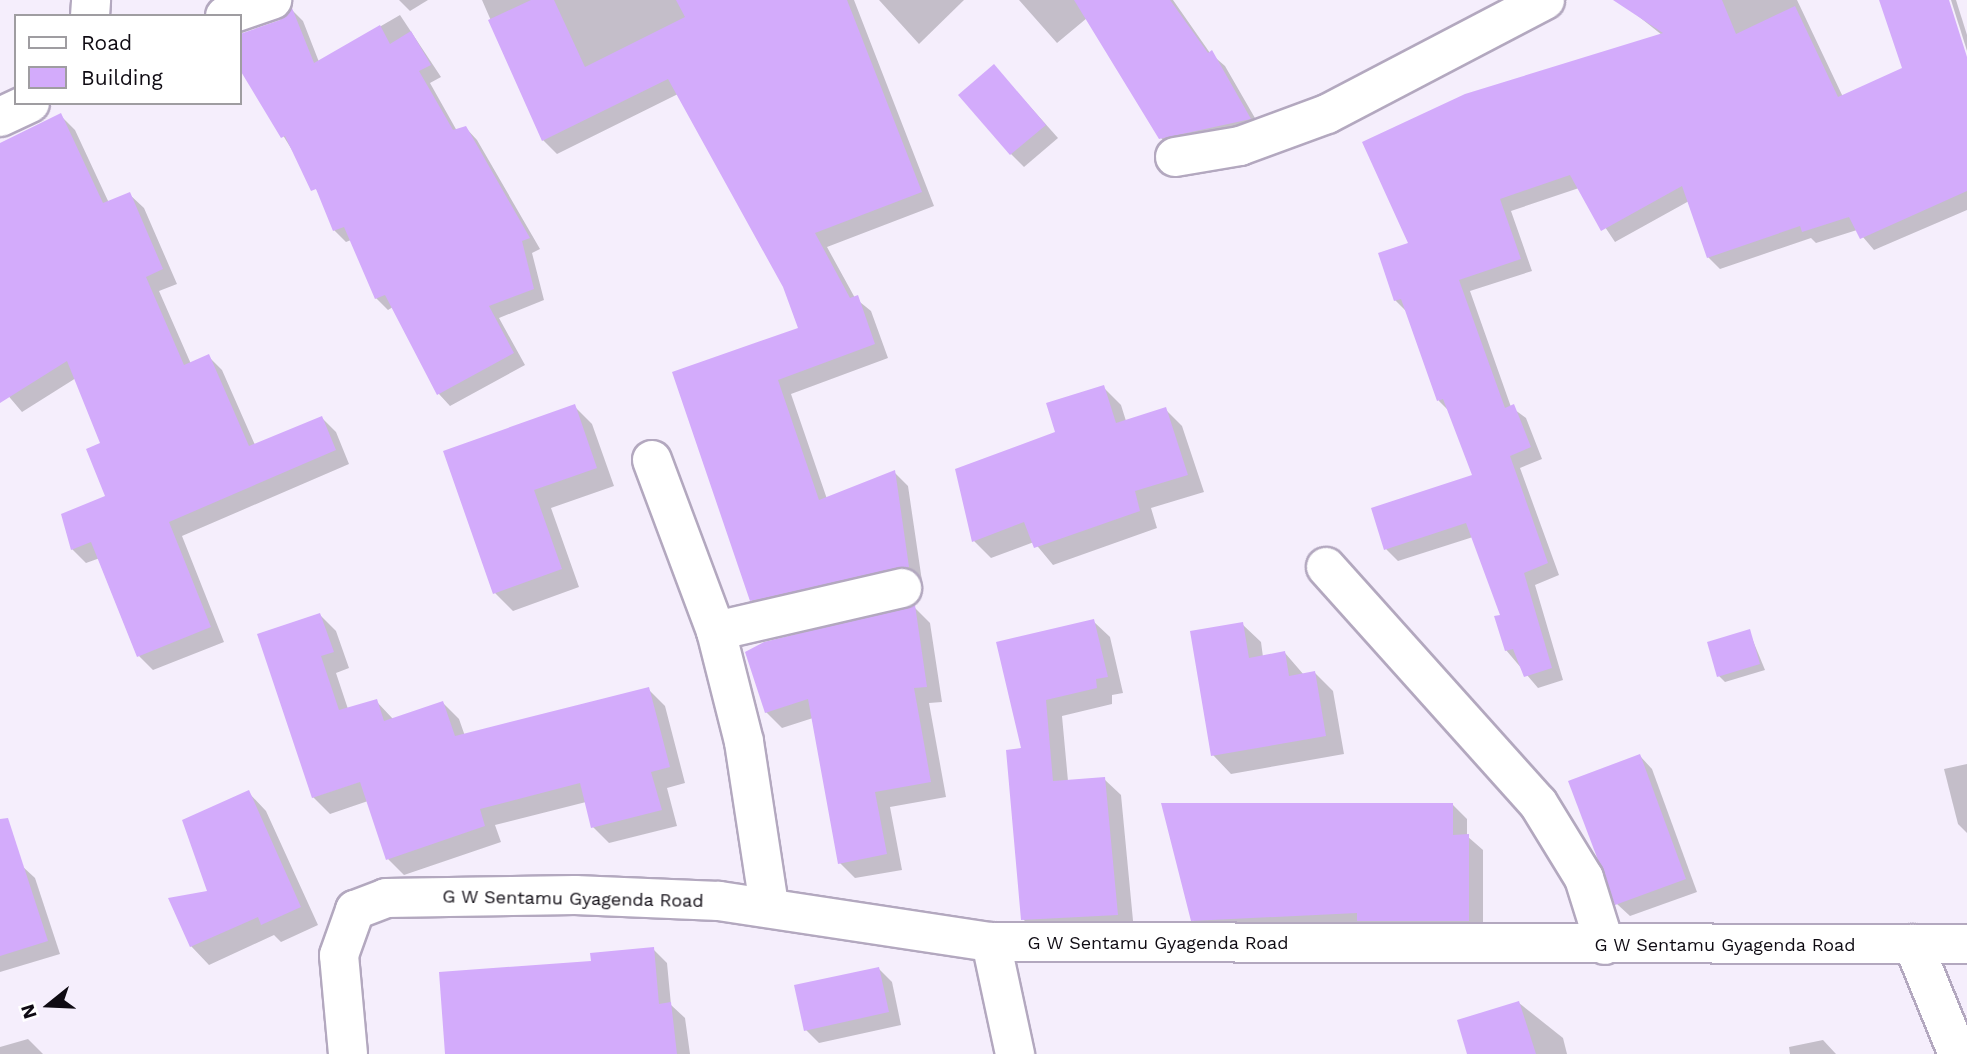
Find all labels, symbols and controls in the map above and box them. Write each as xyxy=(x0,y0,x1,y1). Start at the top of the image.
legend xyxy=(14,14,242,105)
text: Road xyxy=(81,30,132,55)
text: Building xyxy=(81,65,163,90)
street label: G W Sentamu Gyagenda Road xyxy=(442,886,704,912)
street label: G W Sentamu Gyagenda Road xyxy=(1027,932,1289,954)
street label: G W Sentamu Gyagenda Road xyxy=(1594,934,1856,956)
north arrow xyxy=(14,970,84,1040)
text: N xyxy=(15,1001,42,1022)

